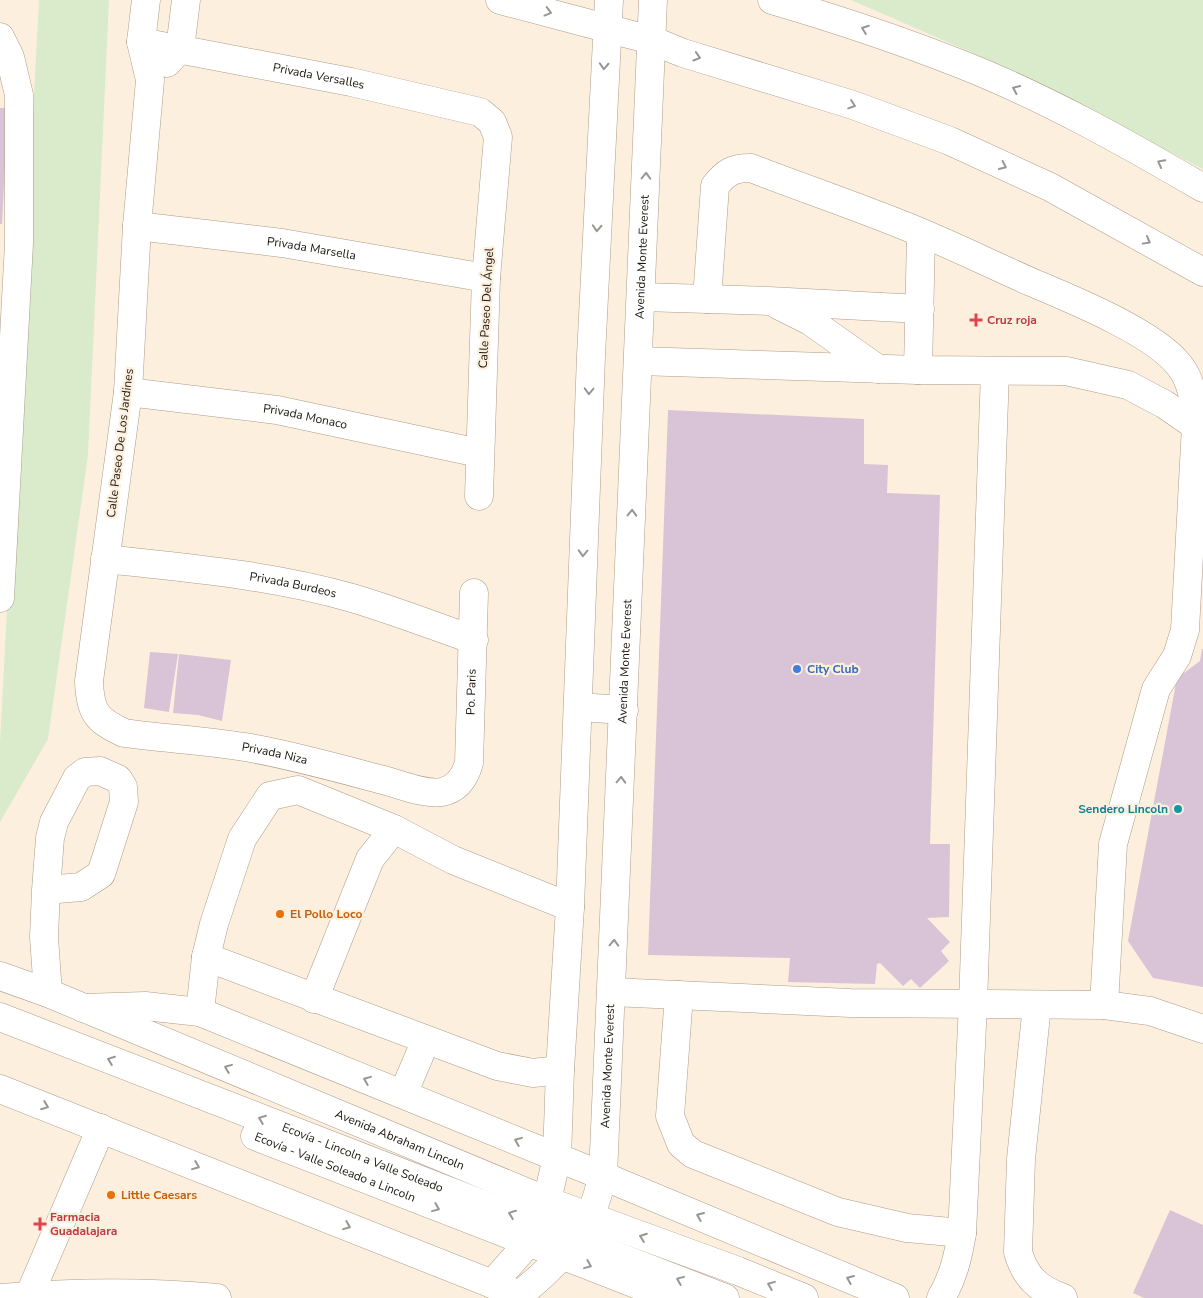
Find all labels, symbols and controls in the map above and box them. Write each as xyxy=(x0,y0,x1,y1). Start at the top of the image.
one-way arrow xyxy=(543,7,551,17)
one-way arrow xyxy=(862,25,870,35)
one-way arrow xyxy=(692,51,701,61)
street label: Privada Versalles xyxy=(272,59,366,93)
one-way arrow xyxy=(599,62,610,70)
one-way arrow xyxy=(1012,85,1021,96)
one-way arrow xyxy=(848,99,856,109)
one-way arrow xyxy=(998,159,1007,170)
one-way arrow xyxy=(1157,160,1166,170)
one-way arrow xyxy=(641,172,652,180)
street label: Avenida Monte Everest xyxy=(631,194,653,319)
one-way arrow xyxy=(591,225,602,233)
street label: Privada Marsella xyxy=(266,233,357,264)
one-way arrow xyxy=(1141,235,1150,245)
street label: Calle Paseo Del Ángel xyxy=(475,247,497,369)
place label: Cruz roja xyxy=(987,312,1037,328)
marker: Cruz roja xyxy=(969,313,983,327)
street label: Calle Paseo De Los Jardines xyxy=(103,367,137,518)
one-way arrow xyxy=(584,387,595,395)
street label: Privada Monaco xyxy=(262,400,349,433)
one-way arrow xyxy=(627,509,637,516)
one-way arrow xyxy=(578,549,589,557)
street label: Privada Burdeos xyxy=(248,568,339,602)
street label: Avenida Monte Everest xyxy=(614,598,636,724)
place label: City Club xyxy=(807,661,859,677)
marker: City Club xyxy=(791,663,803,675)
street label: Po. Paris xyxy=(462,668,480,715)
street label: Privada Niza xyxy=(241,739,309,768)
one-way arrow xyxy=(616,776,627,784)
place label: Sendero Lincoln xyxy=(1078,801,1168,817)
marker: Sendero Lincoln xyxy=(1172,803,1184,815)
place label: El Pollo Loco xyxy=(290,906,363,922)
marker: El Pollo Loco xyxy=(274,908,286,920)
one-way arrow xyxy=(609,939,620,947)
street label: Avenida Monte Everest xyxy=(597,1003,618,1129)
one-way arrow xyxy=(107,1056,115,1066)
one-way arrow xyxy=(224,1064,233,1074)
one-way arrow xyxy=(363,1076,372,1086)
one-way arrow xyxy=(41,1101,49,1111)
street label: Avenida Abraham Lincoln xyxy=(333,1106,467,1174)
one-way arrow xyxy=(258,1115,267,1125)
street label: Ecovía - Lincoln a Valle Soleado xyxy=(280,1119,446,1196)
street label: Ecovía - Valle Soleado a Lincoln xyxy=(252,1129,418,1206)
one-way arrow xyxy=(514,1137,523,1147)
one-way arrow xyxy=(192,1161,200,1171)
place label: Little Caesars xyxy=(121,1187,197,1203)
marker: Little Caesars xyxy=(105,1189,117,1201)
one-way arrow xyxy=(431,1202,440,1212)
place label: Farmacia Guadalajara xyxy=(50,1209,117,1239)
one-way arrow xyxy=(508,1210,517,1220)
one-way arrow xyxy=(697,1212,705,1222)
marker: Farmacia Guadalajara xyxy=(34,1218,46,1230)
one-way arrow xyxy=(343,1221,351,1231)
one-way arrow xyxy=(640,1233,648,1243)
one-way arrow xyxy=(583,1258,592,1269)
one-way arrow xyxy=(846,1275,855,1286)
one-way arrow xyxy=(676,1276,685,1286)
one-way arrow xyxy=(767,1280,776,1291)

